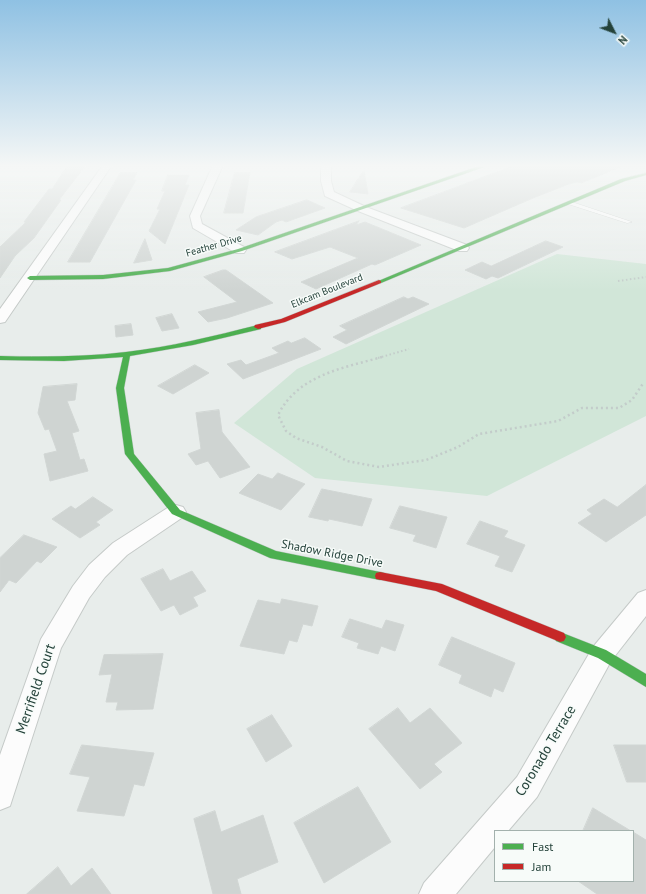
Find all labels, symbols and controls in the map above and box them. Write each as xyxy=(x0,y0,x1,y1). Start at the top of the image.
north arrow xyxy=(594,12,634,52)
text: N xyxy=(615,33,631,47)
street label: Feather Drive xyxy=(185,232,243,260)
street label: Elkcam Boulevard xyxy=(289,271,365,311)
street label: Shadow Ridge Drive xyxy=(280,537,384,571)
street label: Merrifield Court xyxy=(13,642,59,736)
street label: Coronado Terrace xyxy=(512,702,580,800)
legend xyxy=(494,830,634,882)
text: Fast xyxy=(532,839,553,854)
text: Jam xyxy=(532,859,551,874)

